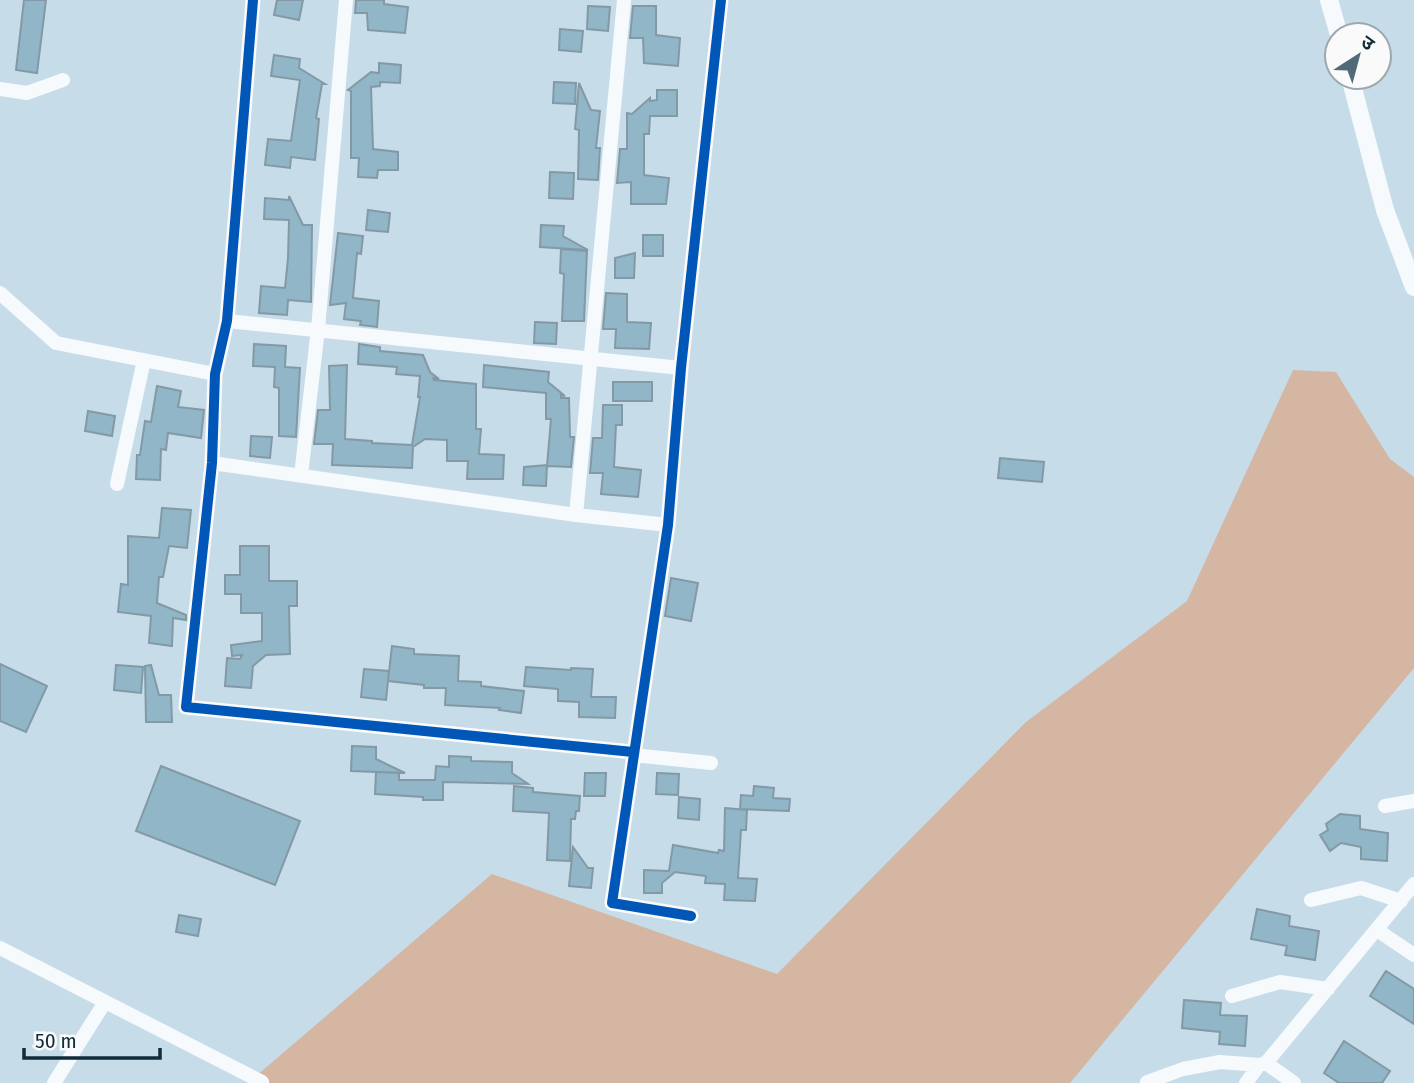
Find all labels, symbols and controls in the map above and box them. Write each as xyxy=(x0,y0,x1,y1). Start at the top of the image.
north arrow xyxy=(1323,21,1393,91)
text: उ xyxy=(1356,30,1380,56)
scale bar xyxy=(24,1016,161,1060)
text: 50 m xyxy=(35,1028,77,1054)

